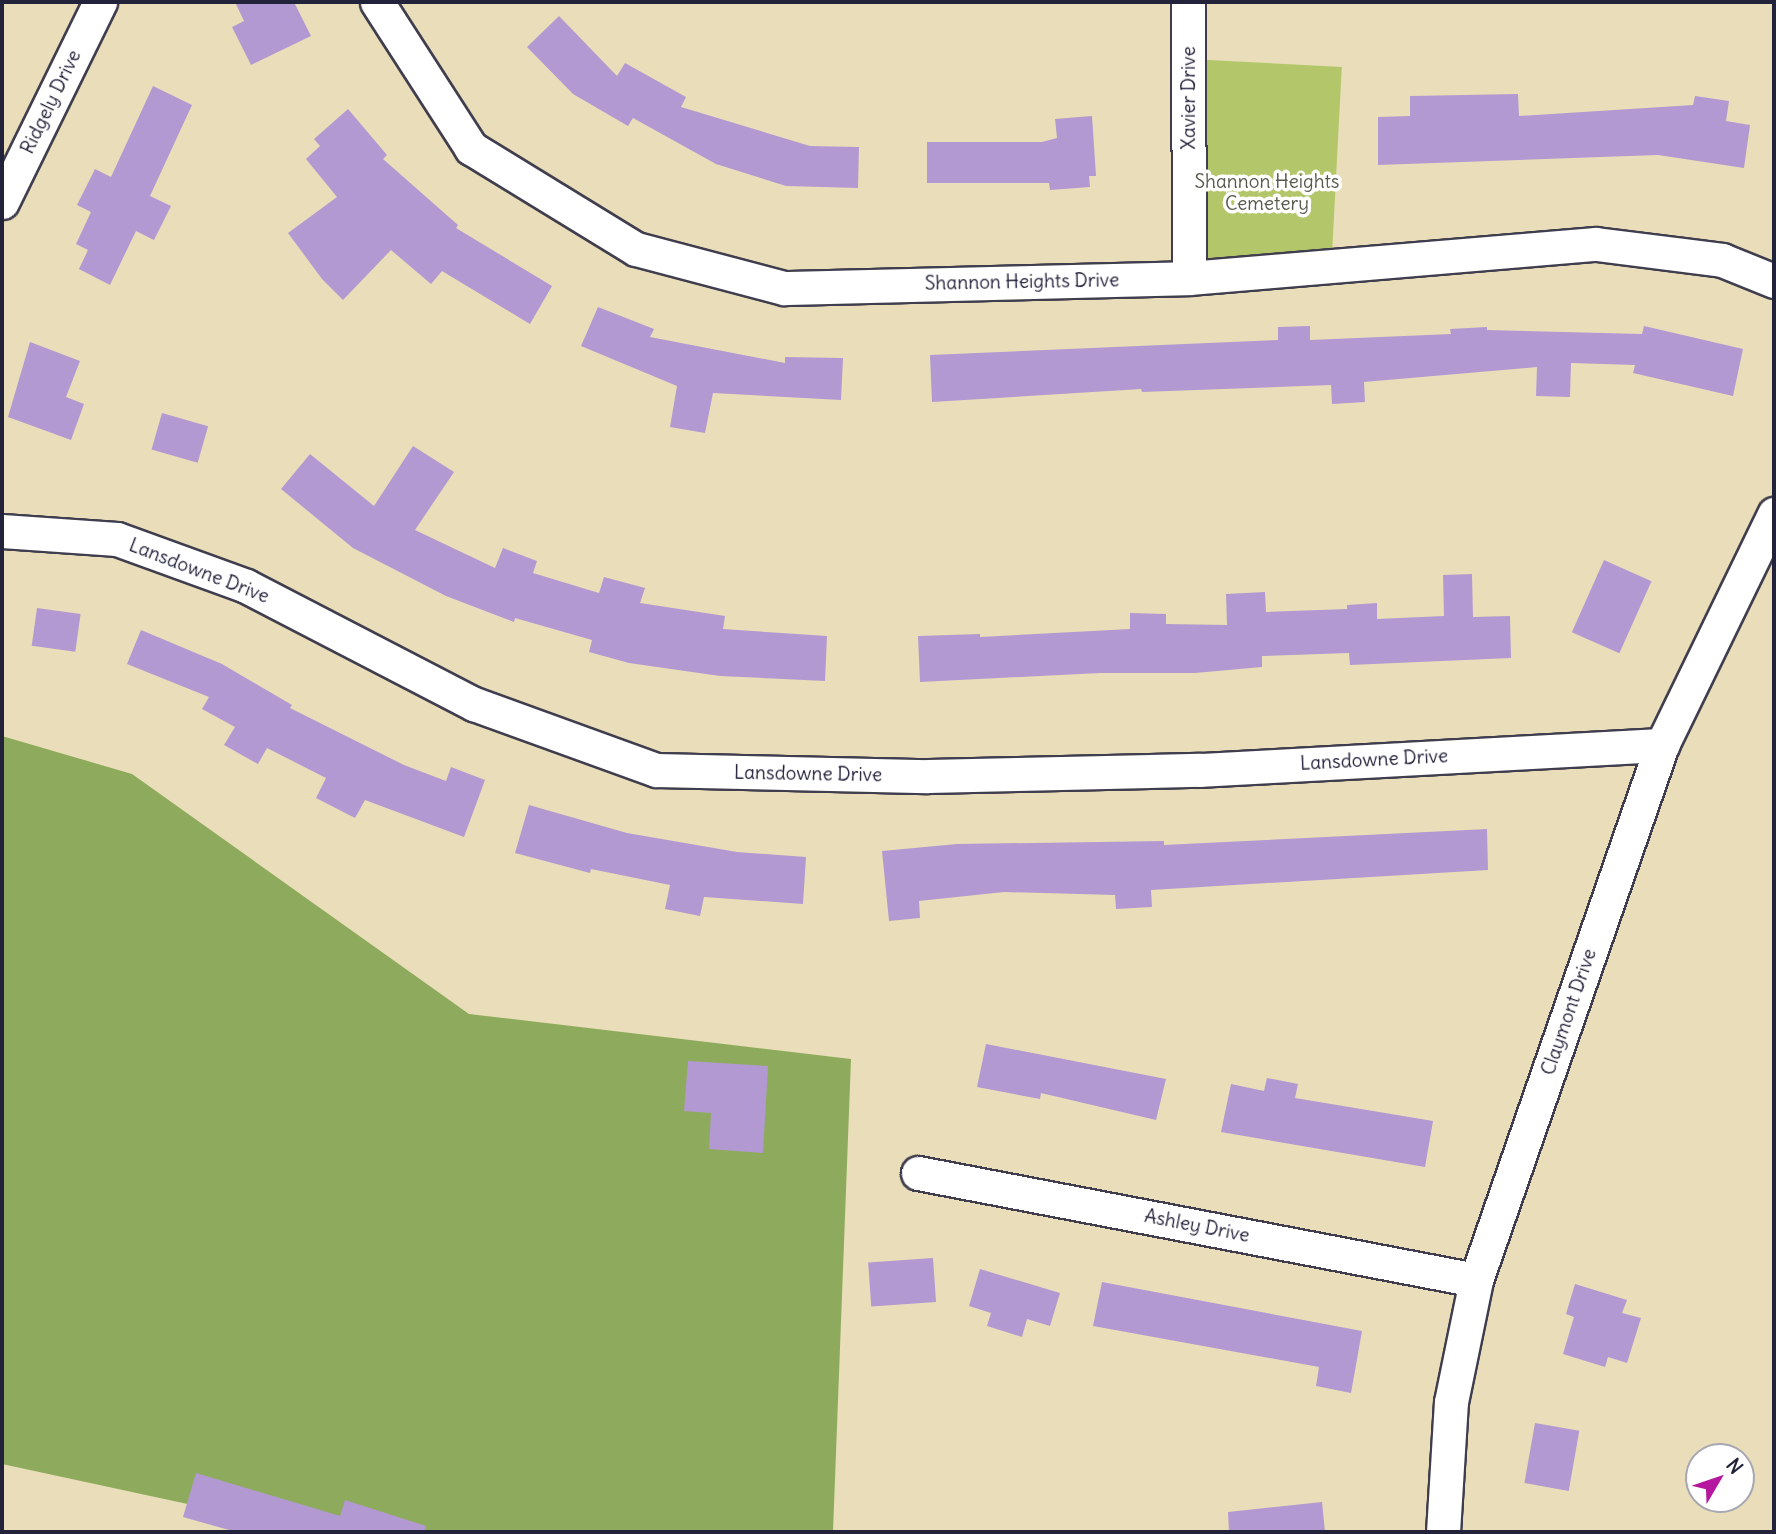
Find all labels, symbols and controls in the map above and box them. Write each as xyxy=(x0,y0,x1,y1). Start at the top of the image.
street label: Ridgely Drive xyxy=(16,46,86,158)
street label: Xavier Drive xyxy=(1178,46,1200,150)
park label: Shannon Heights Cemetery xyxy=(1194,171,1340,215)
street label: Shannon Heights Drive xyxy=(925,269,1119,295)
street label: Lansdowne Drive xyxy=(126,534,272,608)
street label: Lansdowne Drive xyxy=(1299,745,1449,775)
street label: Lansdowne Drive xyxy=(734,761,882,787)
street label: Claymont Drive xyxy=(1537,946,1601,1078)
street label: Ashley Drive xyxy=(1143,1205,1251,1247)
north arrow xyxy=(1685,1443,1755,1513)
text: N xyxy=(1721,1453,1748,1479)

